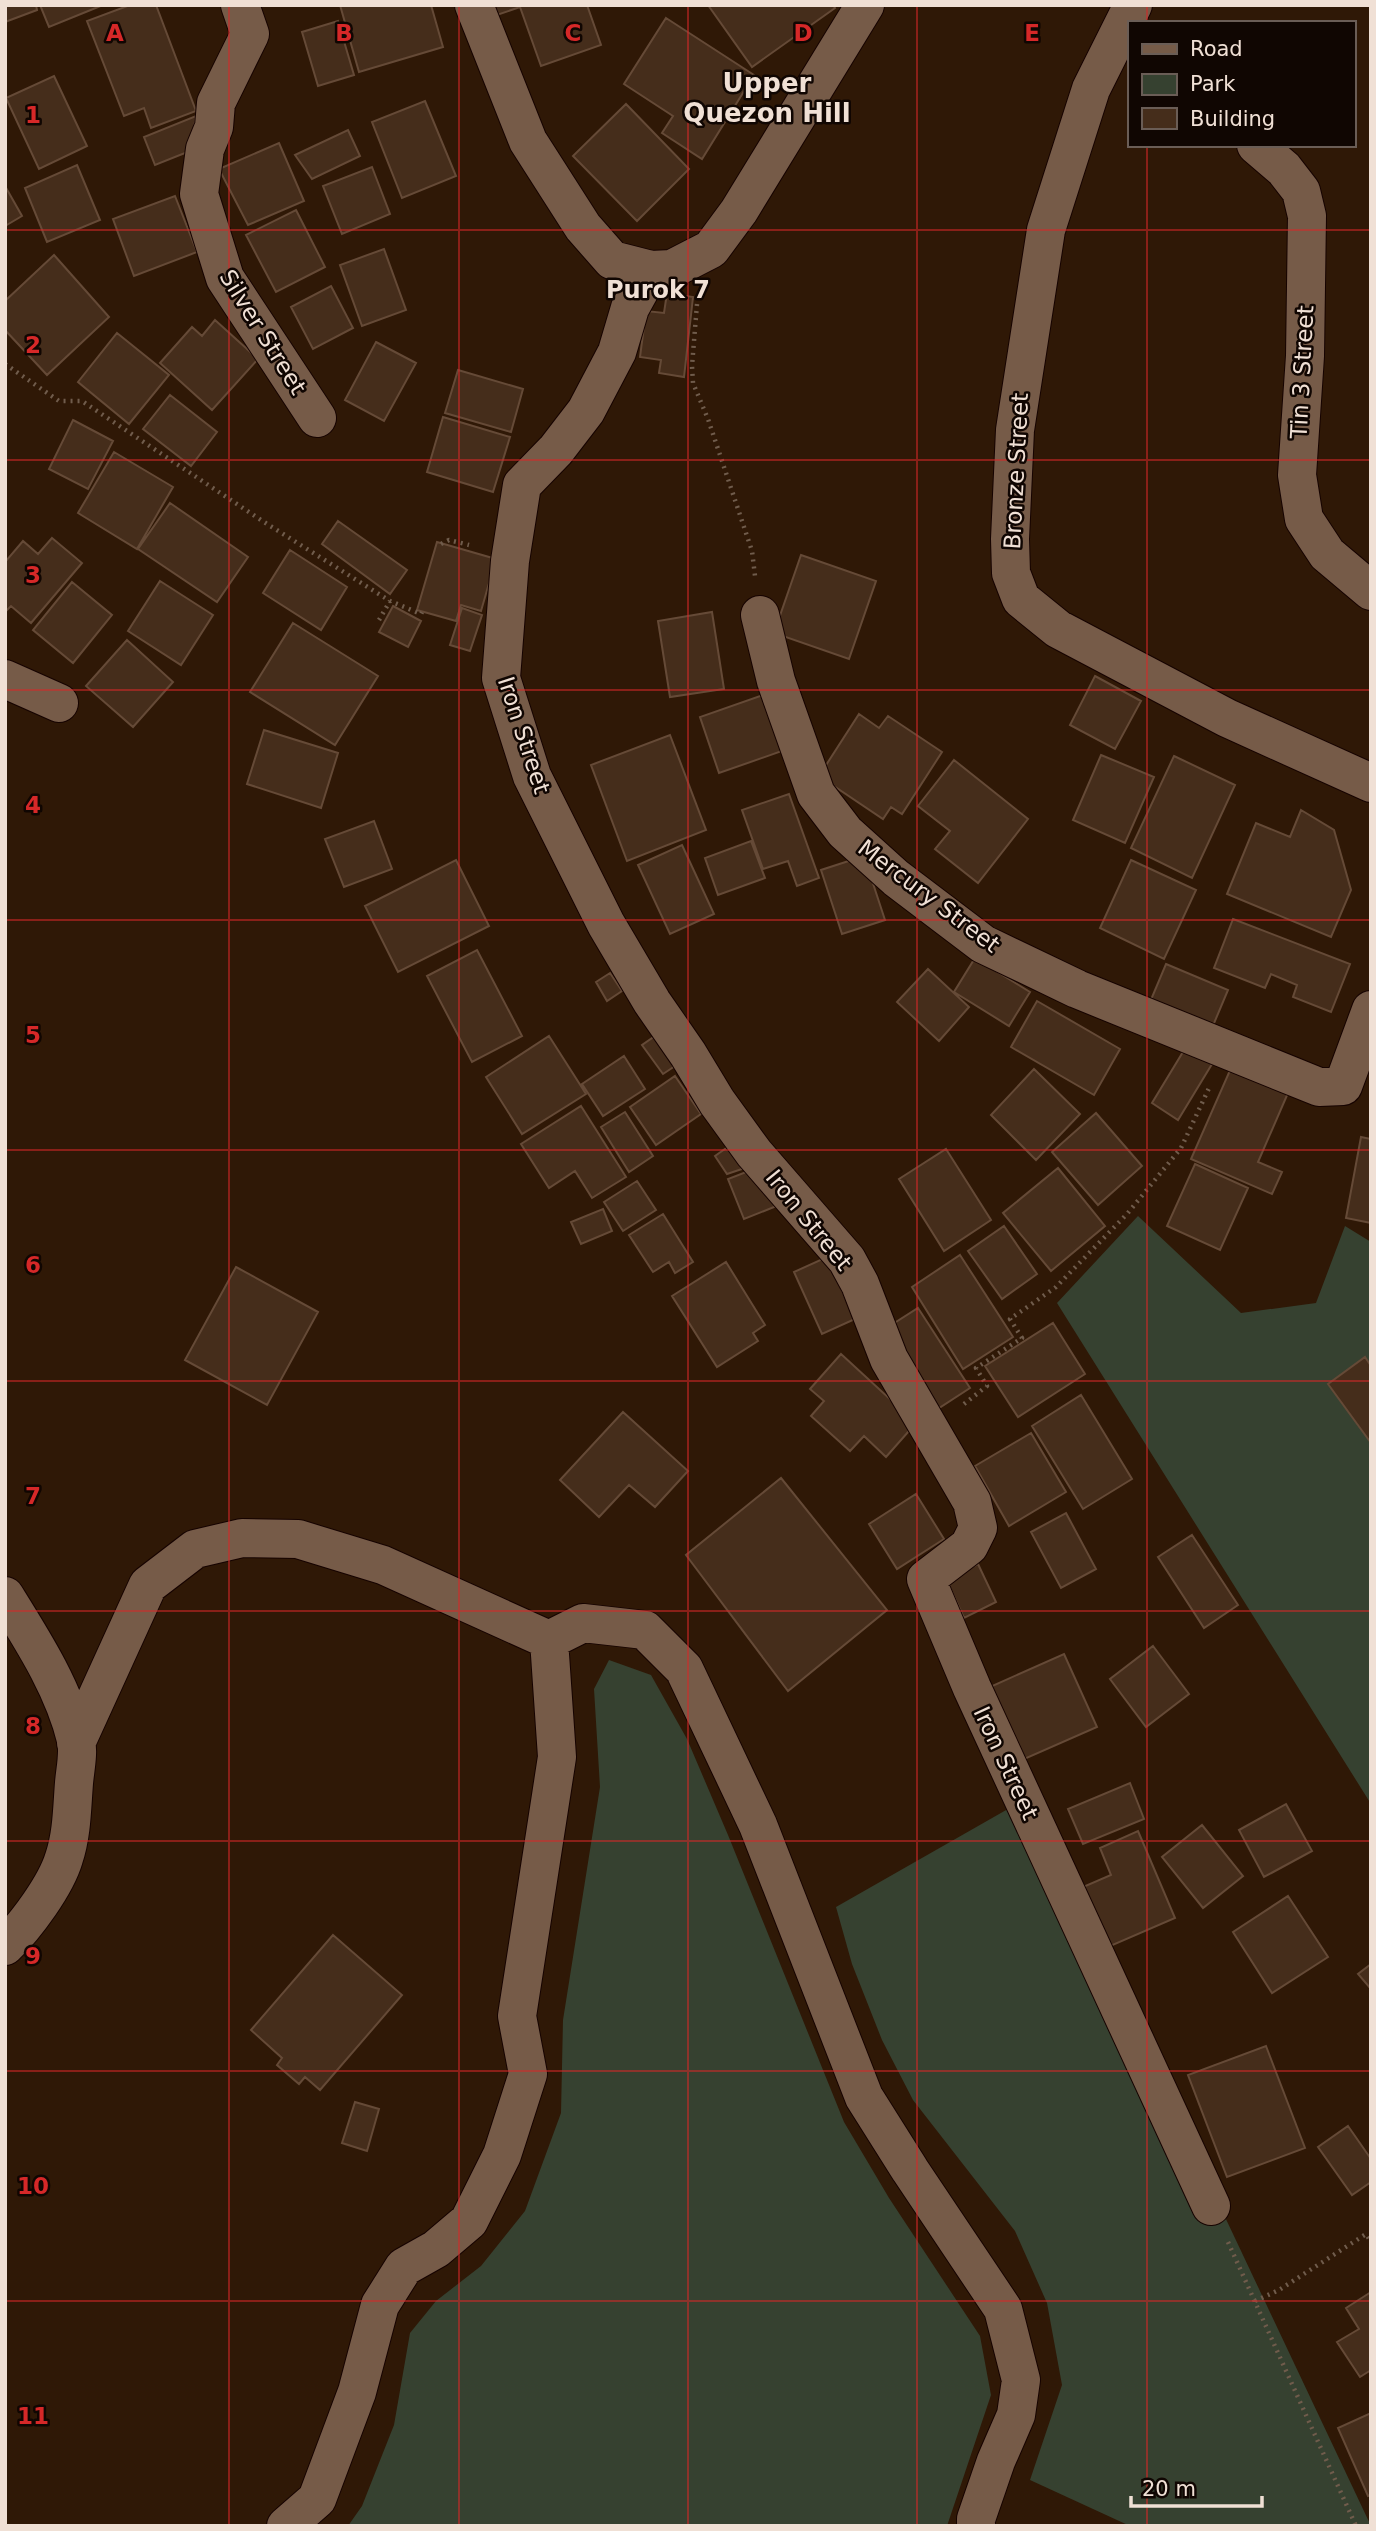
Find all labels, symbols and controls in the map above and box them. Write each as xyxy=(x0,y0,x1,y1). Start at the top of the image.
text: A xyxy=(106,20,124,46)
text: B xyxy=(335,20,353,46)
text: C xyxy=(565,20,581,46)
text: D xyxy=(793,20,813,46)
text: E xyxy=(1024,20,1040,46)
legend xyxy=(1128,21,1355,147)
text: Road xyxy=(1190,37,1243,61)
district label: Upper Quezon Hill xyxy=(683,68,851,128)
text: Park xyxy=(1190,72,1236,96)
text: 1 xyxy=(25,102,41,128)
text: Building xyxy=(1190,107,1275,131)
street label: Silver Street xyxy=(214,265,312,399)
district label: Purok 7 xyxy=(606,276,710,304)
street label: Tin 3 Street xyxy=(1285,305,1318,440)
text: 2 xyxy=(25,332,41,358)
street label: Bronze Street xyxy=(999,392,1033,550)
text: 3 xyxy=(25,562,41,588)
street label: Iron Street xyxy=(493,673,555,797)
text: 4 xyxy=(25,792,41,818)
street label: Mercury Street xyxy=(853,834,1005,958)
text: 5 xyxy=(25,1022,41,1048)
street label: Iron Street xyxy=(761,1165,857,1275)
text: 6 xyxy=(25,1252,41,1278)
text: 7 xyxy=(25,1483,41,1509)
street label: Iron Street xyxy=(969,1702,1043,1824)
text: 8 xyxy=(25,1713,41,1739)
text: 9 xyxy=(25,1943,41,1969)
text: 10 xyxy=(17,2173,49,2199)
text: 11 xyxy=(17,2403,49,2429)
scale bar xyxy=(1131,2464,1262,2508)
text: 20 m xyxy=(1142,2477,1196,2501)

